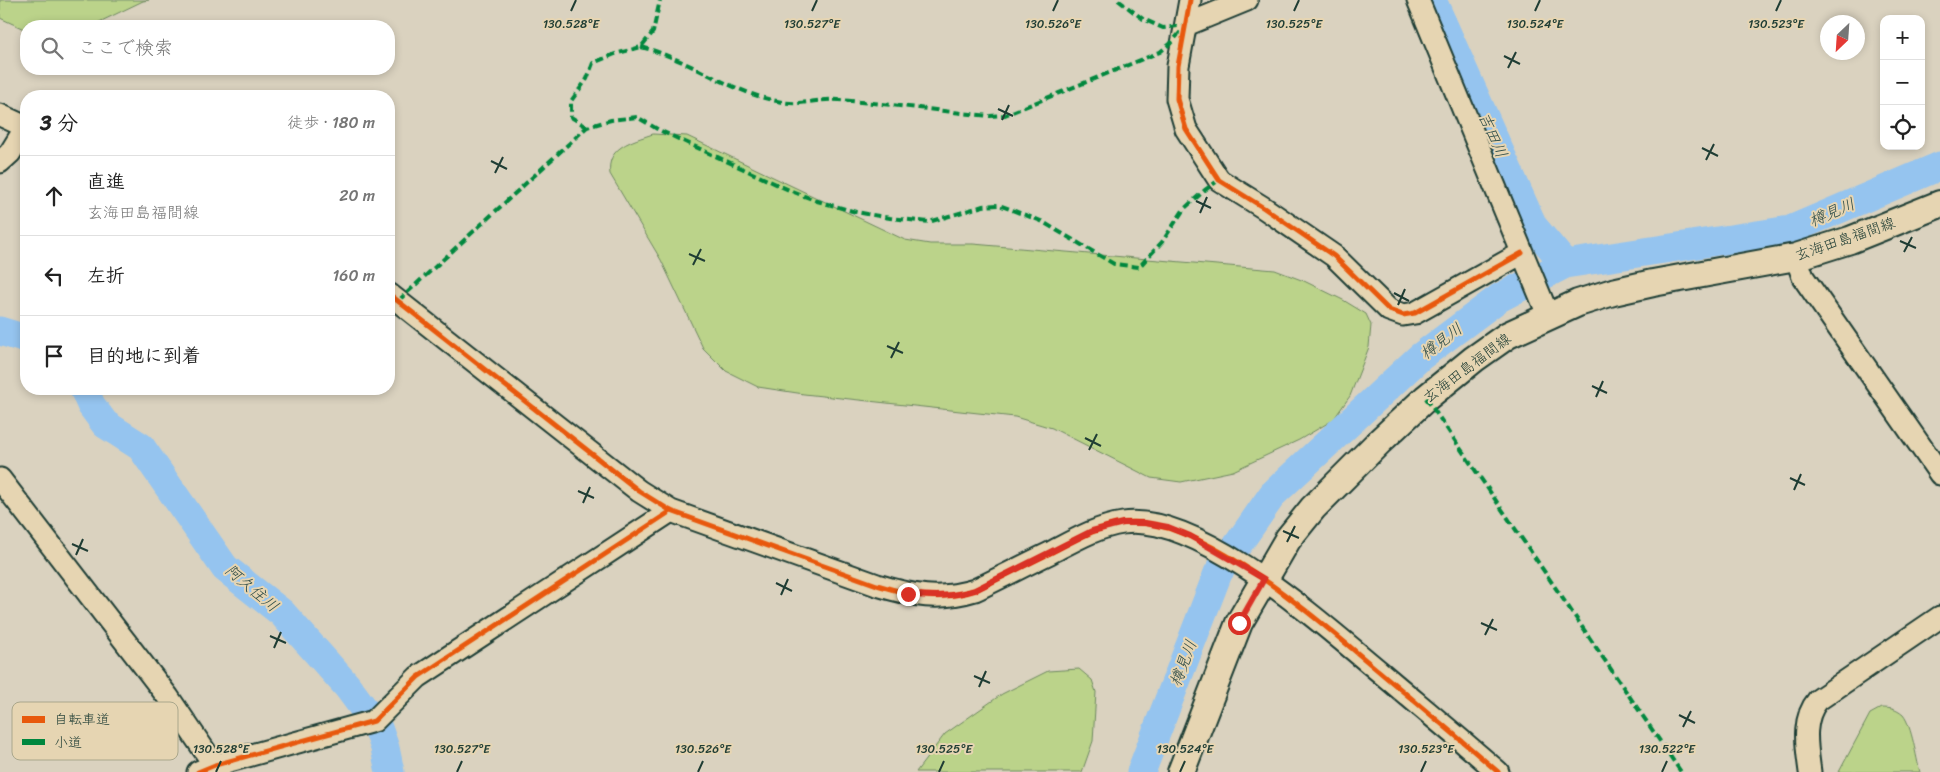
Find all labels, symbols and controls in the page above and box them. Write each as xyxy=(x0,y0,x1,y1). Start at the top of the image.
text: 130.528°E xyxy=(543,13,600,35)
text: 130.527°E xyxy=(784,13,841,35)
text: 130.526°E xyxy=(1025,13,1082,35)
text: 130.525°E xyxy=(1266,13,1323,35)
text: 130.524°E xyxy=(1507,13,1565,35)
text: 130.523°E xyxy=(1748,13,1805,35)
north arrow xyxy=(1820,15,1865,60)
map controls xyxy=(1880,15,1925,150)
button: + xyxy=(1880,15,1925,60)
search box xyxy=(20,20,395,75)
text: ここで検索 xyxy=(78,31,173,64)
icon: search xyxy=(38,34,66,62)
button: − xyxy=(1880,60,1925,105)
text: 3 分 xyxy=(40,104,78,142)
button: locate xyxy=(1880,105,1925,150)
water label: 吉田川 xyxy=(1470,107,1516,163)
text: 徒歩 · 180 m xyxy=(287,108,375,137)
text: 直進 xyxy=(87,165,125,198)
text: 20 m xyxy=(339,181,375,210)
icon: ahead xyxy=(40,182,68,210)
water label: 樽見川 xyxy=(1804,189,1860,235)
text: 玄海田島福間線 xyxy=(87,198,199,227)
street label: 玄海田島福間線 xyxy=(1791,210,1899,268)
text: 左折 xyxy=(87,259,125,292)
text: 160 m xyxy=(332,261,375,290)
icon: left xyxy=(40,262,68,290)
water label: 樽見川 xyxy=(1413,315,1469,367)
street label: 玄海田島福間線 xyxy=(1417,326,1517,410)
text: 目的地に到着 xyxy=(87,339,201,372)
icon: arrive xyxy=(40,342,68,370)
water label: 阿久住川 xyxy=(218,556,286,620)
route end xyxy=(897,583,920,606)
route start xyxy=(1228,612,1251,635)
water label: 樽見川 xyxy=(1161,635,1205,691)
legend xyxy=(12,702,178,760)
text: 自転車道 xyxy=(54,707,110,732)
text: 小道 xyxy=(54,730,82,755)
text: 130.528°E xyxy=(193,738,250,760)
text: 130.527°E xyxy=(434,738,491,760)
text: 130.526°E xyxy=(675,738,732,760)
text: 130.525°E xyxy=(916,738,973,760)
text: 130.524°E xyxy=(1157,738,1215,760)
text: 130.523°E xyxy=(1398,738,1455,760)
text: 130.522°E xyxy=(1639,738,1696,760)

